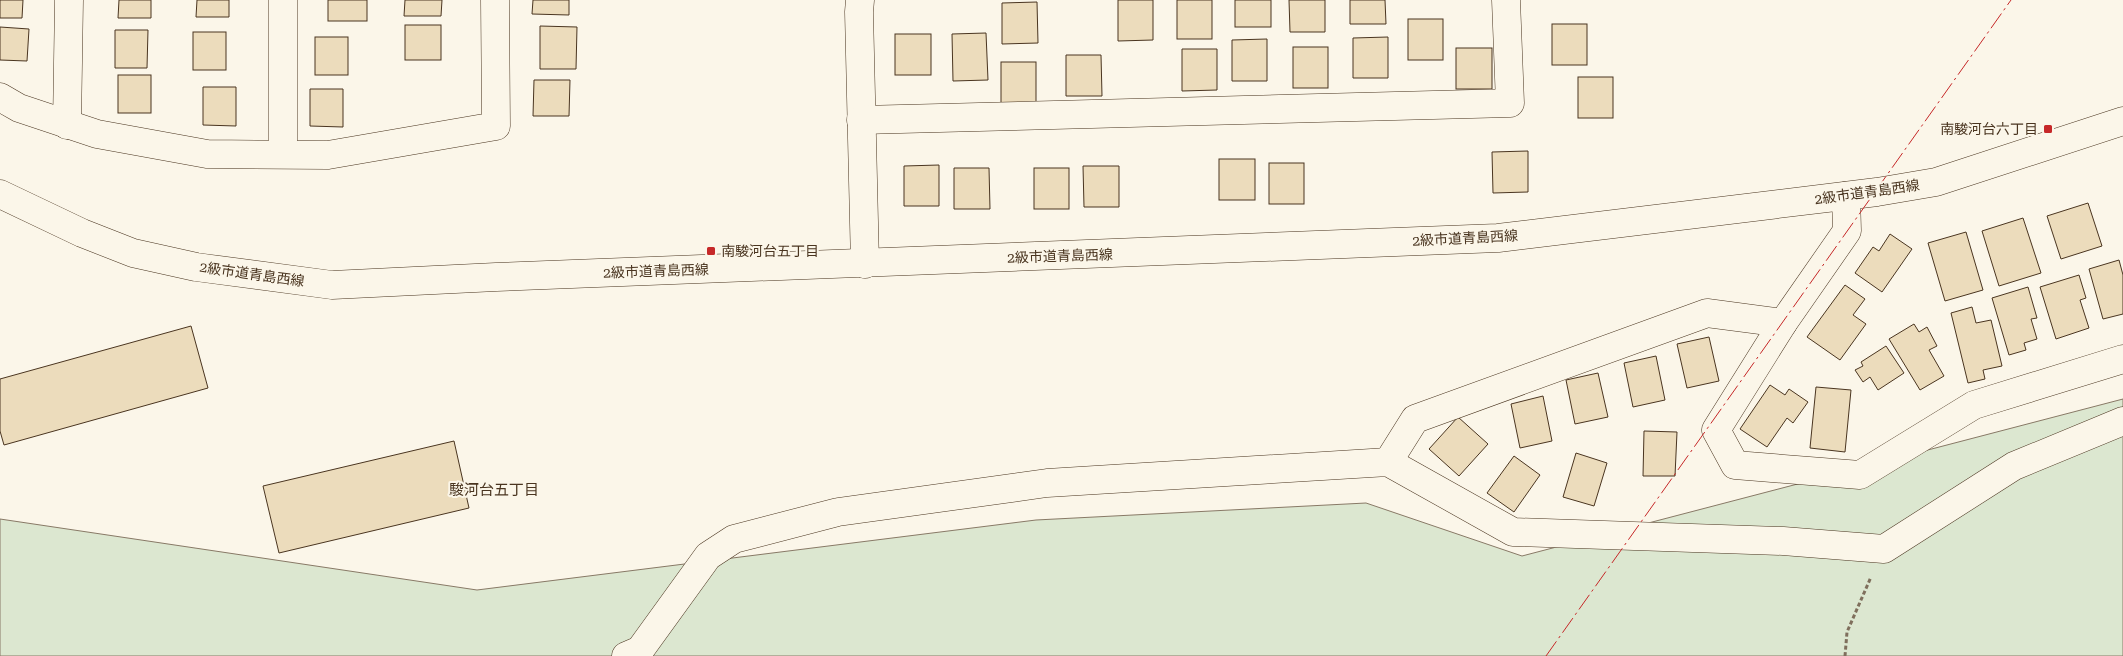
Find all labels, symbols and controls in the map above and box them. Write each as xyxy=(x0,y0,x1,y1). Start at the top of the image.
place label: 南駿河台六丁目 xyxy=(1940,121,2038,137)
marker: 南駿河台六丁目 xyxy=(2042,123,2054,135)
street label: 2級市道青島西線 xyxy=(1813,177,1921,207)
street label: 2級市道青島西線 xyxy=(1412,227,1518,249)
place label: 南駿河台五丁目 xyxy=(721,243,819,259)
marker: 南駿河台五丁目 xyxy=(705,245,717,257)
street label: 2級市道青島西線 xyxy=(1007,246,1113,266)
street label: 2級市道青島西線 xyxy=(198,259,306,289)
street label: 2級市道青島西線 xyxy=(603,261,709,281)
district label: 駿河台五丁目 xyxy=(449,481,539,499)

